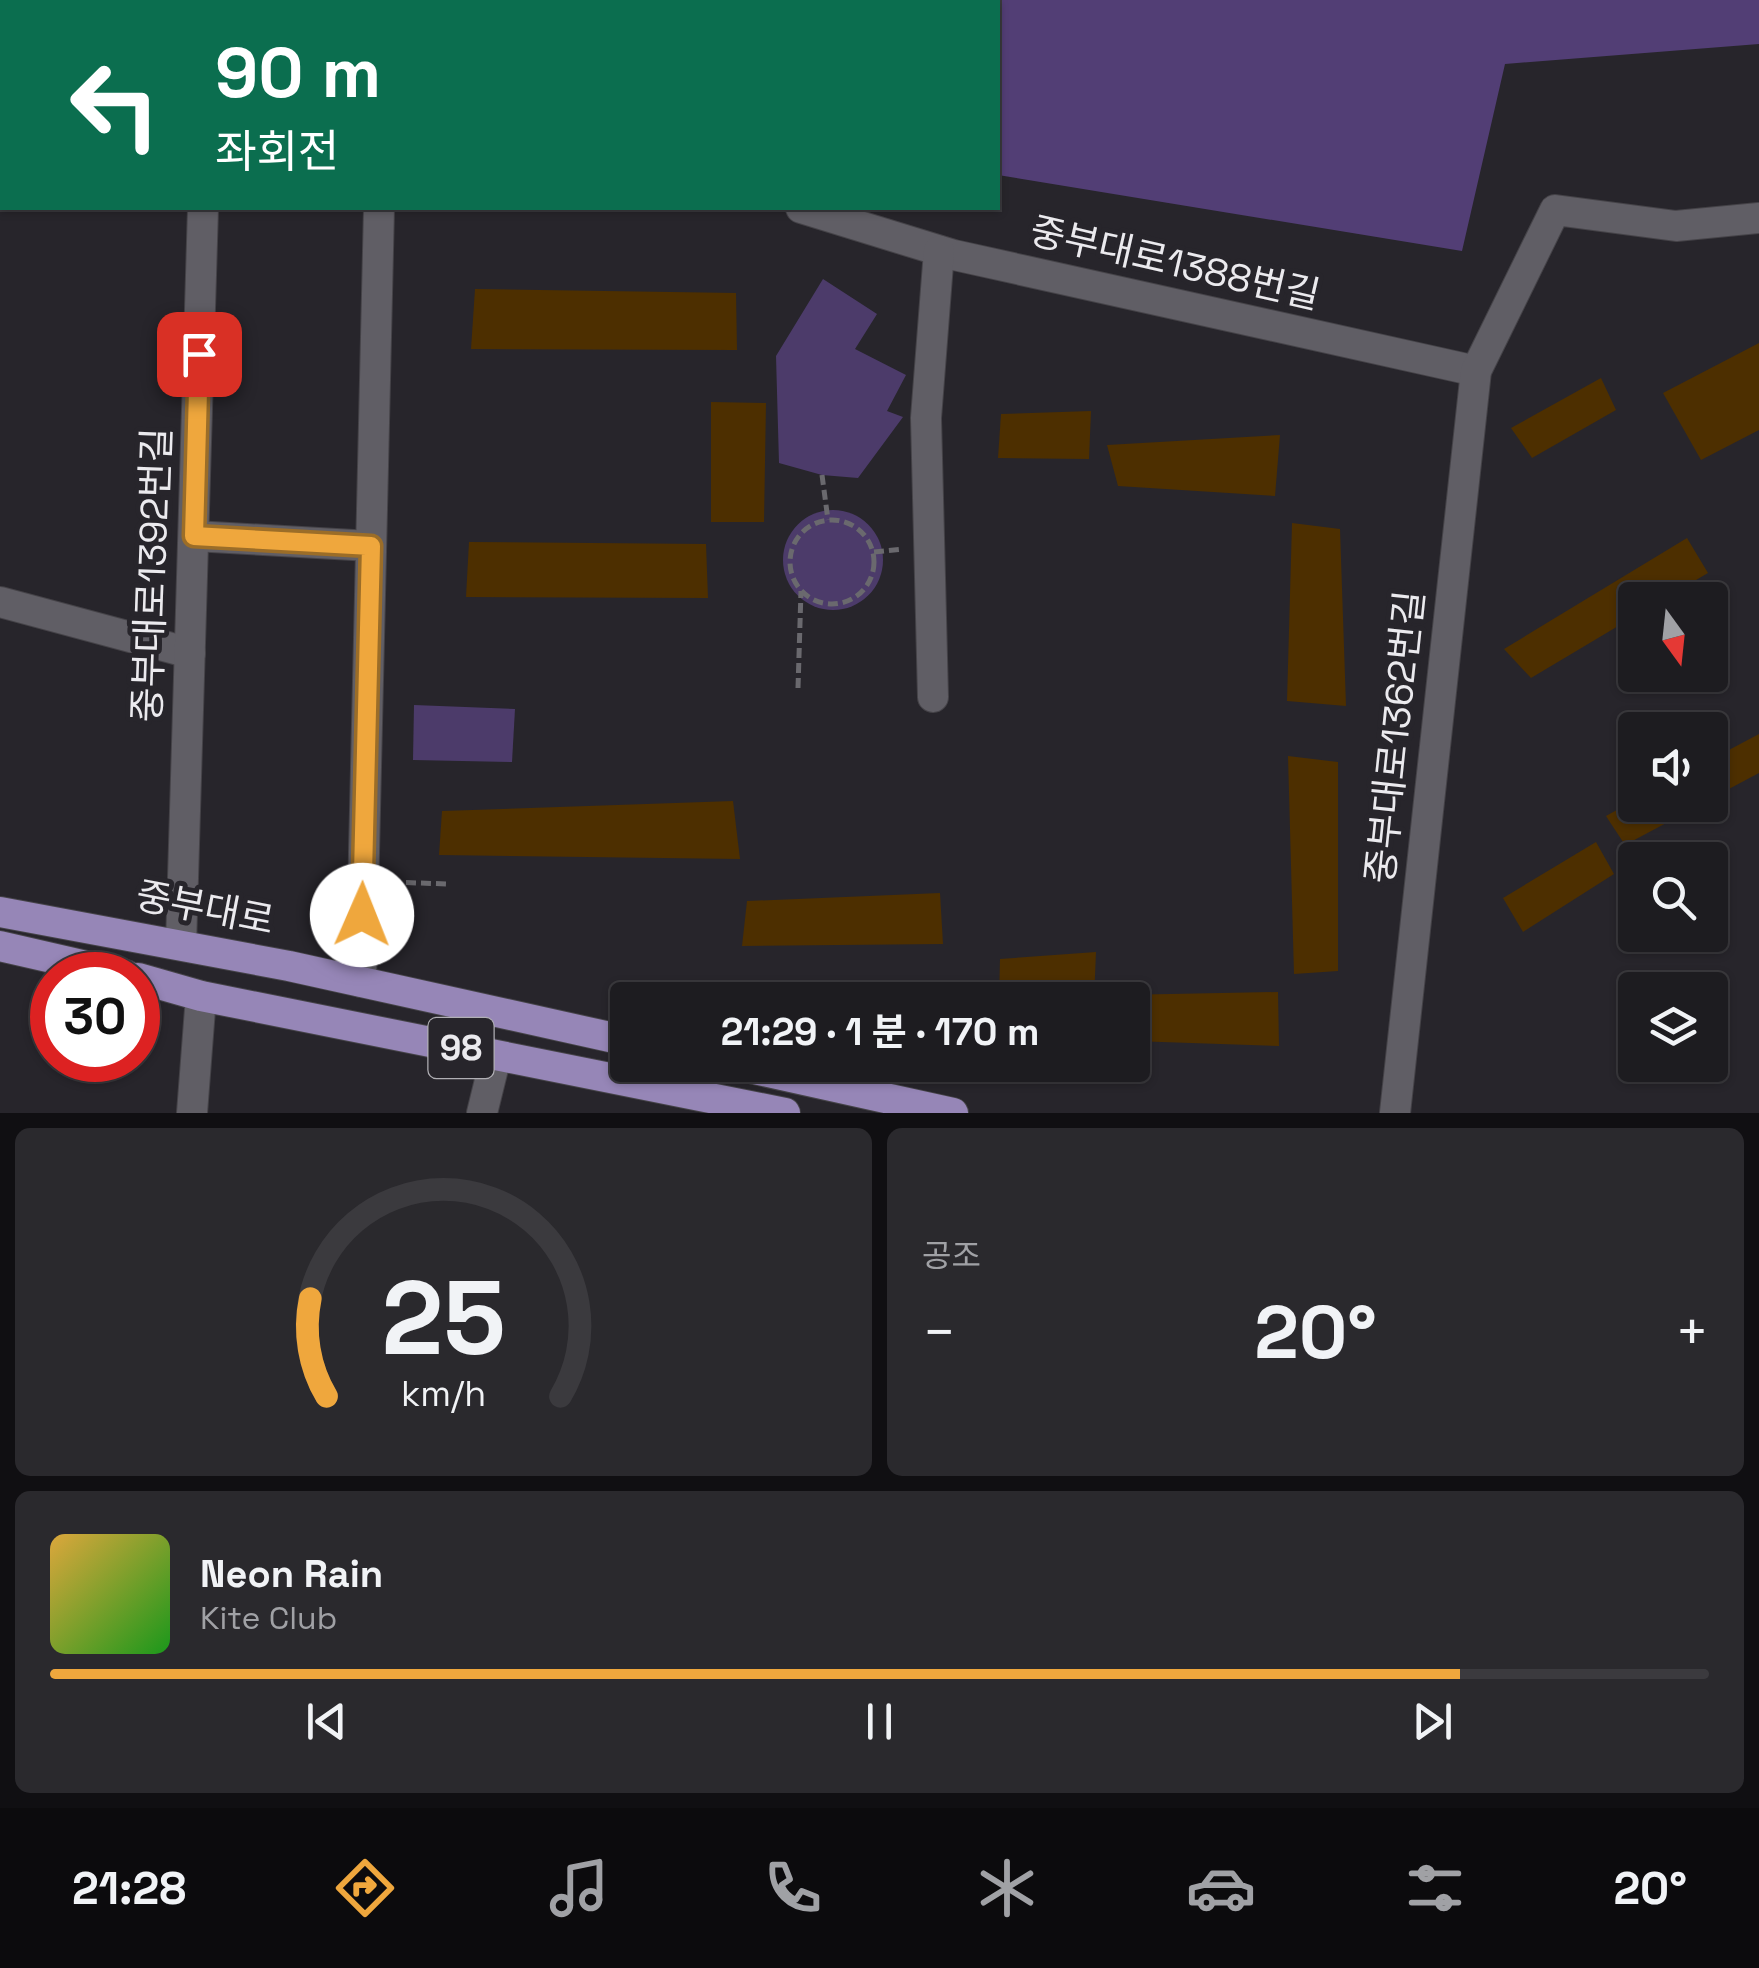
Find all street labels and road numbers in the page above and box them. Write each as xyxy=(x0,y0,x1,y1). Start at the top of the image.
street label: 중부대로1388번길 xyxy=(1025,206,1325,320)
street label: 중부대로1392번길 xyxy=(123,427,181,723)
street label: 중부대로1362번길 xyxy=(1356,588,1434,886)
street label: 중부대로 xyxy=(132,871,278,945)
road number: 98 xyxy=(428,1018,494,1078)

